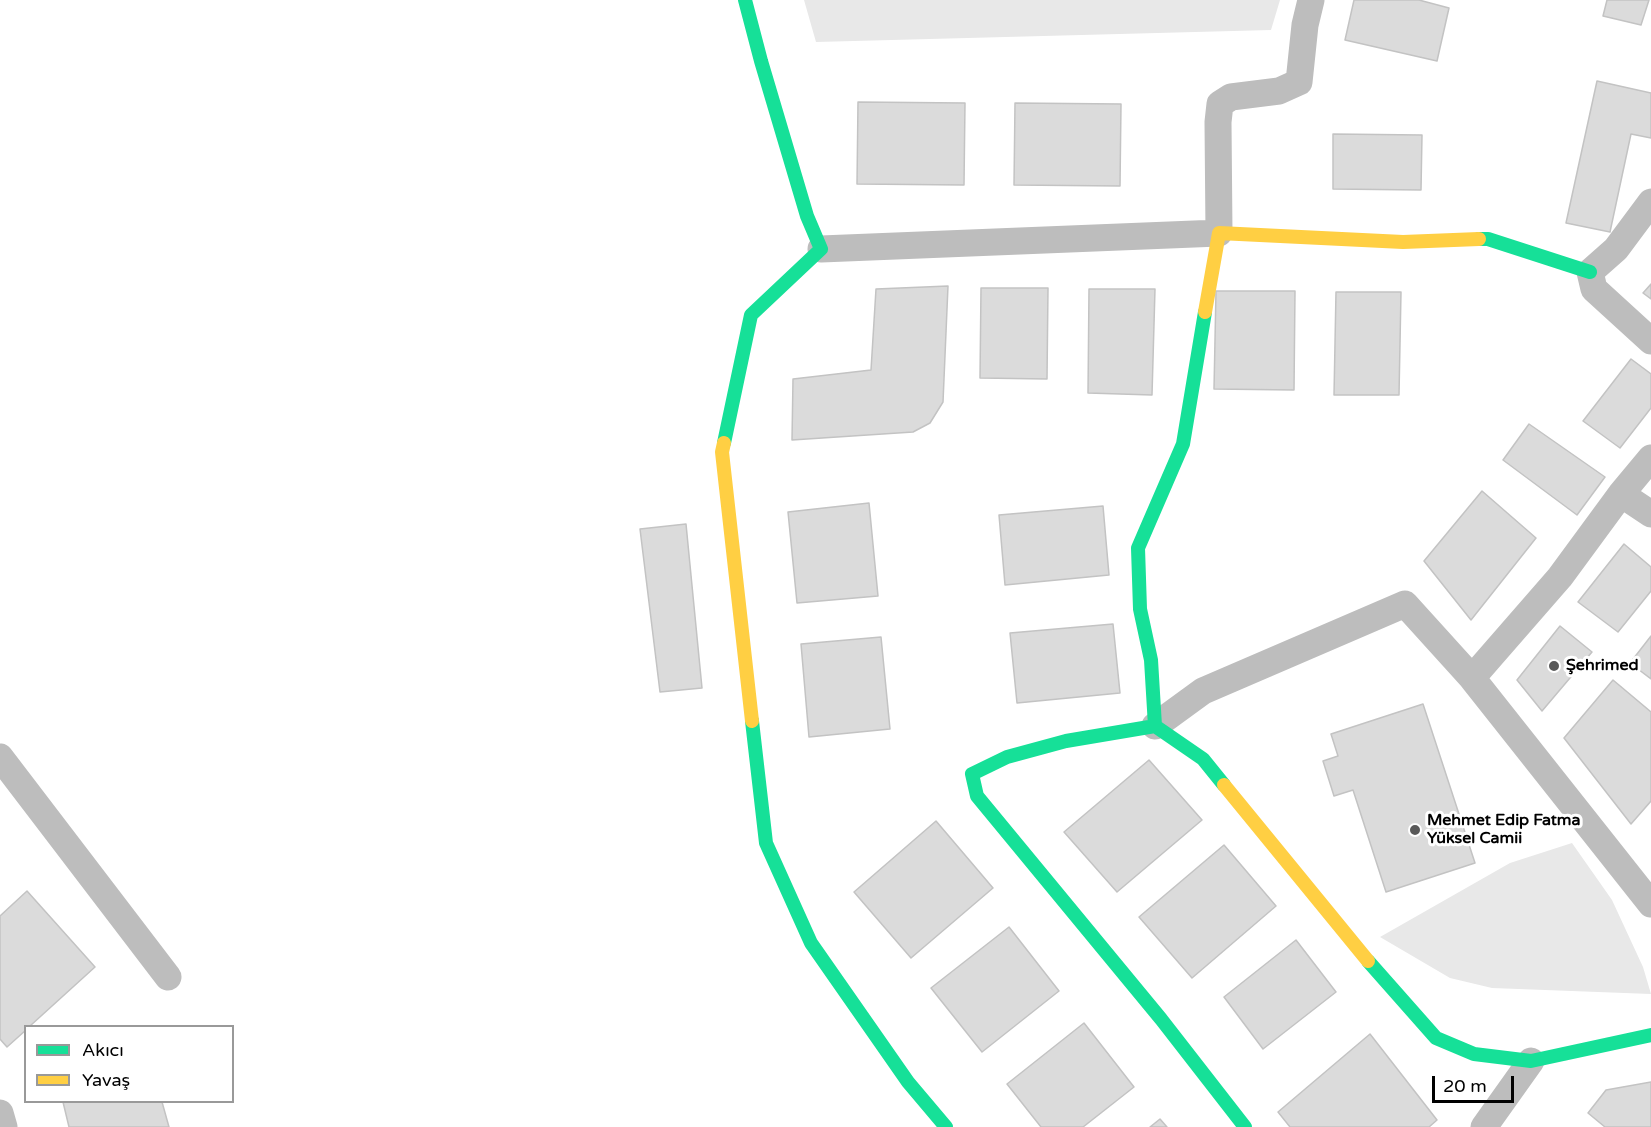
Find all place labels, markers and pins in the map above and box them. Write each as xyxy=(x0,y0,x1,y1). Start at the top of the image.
place label: Şehrimed xyxy=(1566,656,1639,676)
marker: Şehrimed xyxy=(1547,659,1561,673)
place label: Mehmet Edip Fatma Yüksel Camii xyxy=(1427,811,1580,849)
marker: Mehmet Edip Fatma Yüksel Camii xyxy=(1408,823,1422,837)

